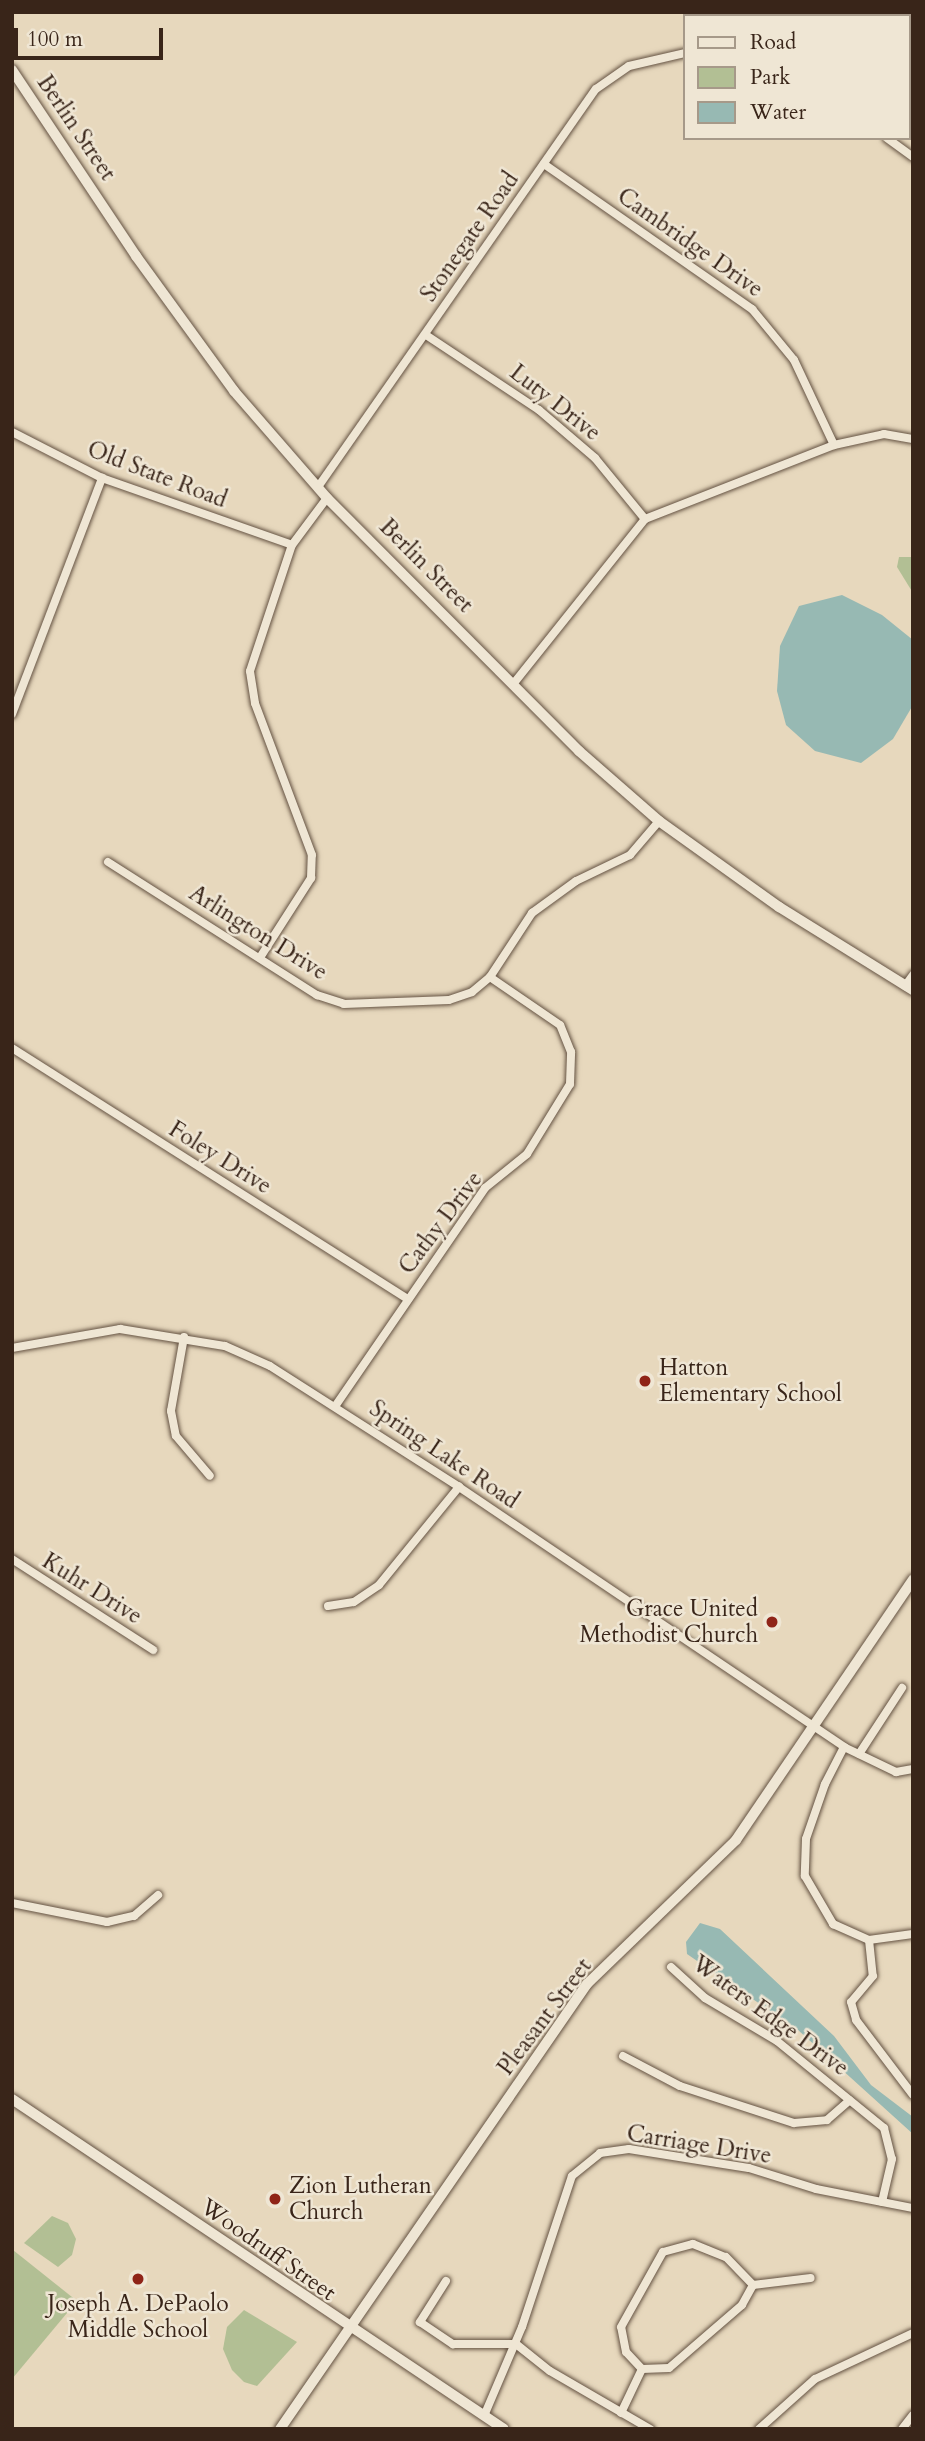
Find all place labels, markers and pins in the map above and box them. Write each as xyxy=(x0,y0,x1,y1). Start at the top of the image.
place label: Hatton Elementary School xyxy=(659,1354,842,1408)
marker: Hatton Elementary School xyxy=(637,1373,653,1389)
place label: Grace United Methodist Church xyxy=(579,1595,758,1649)
marker: Grace United Methodist Church xyxy=(764,1614,780,1630)
place label: Zion Lutheran Church xyxy=(289,2172,432,2226)
marker: Zion Lutheran Church xyxy=(267,2191,283,2207)
marker: Joseph A. DePaolo Middle School xyxy=(130,2271,146,2287)
place label: Joseph A. DePaolo Middle School xyxy=(47,2290,229,2344)

